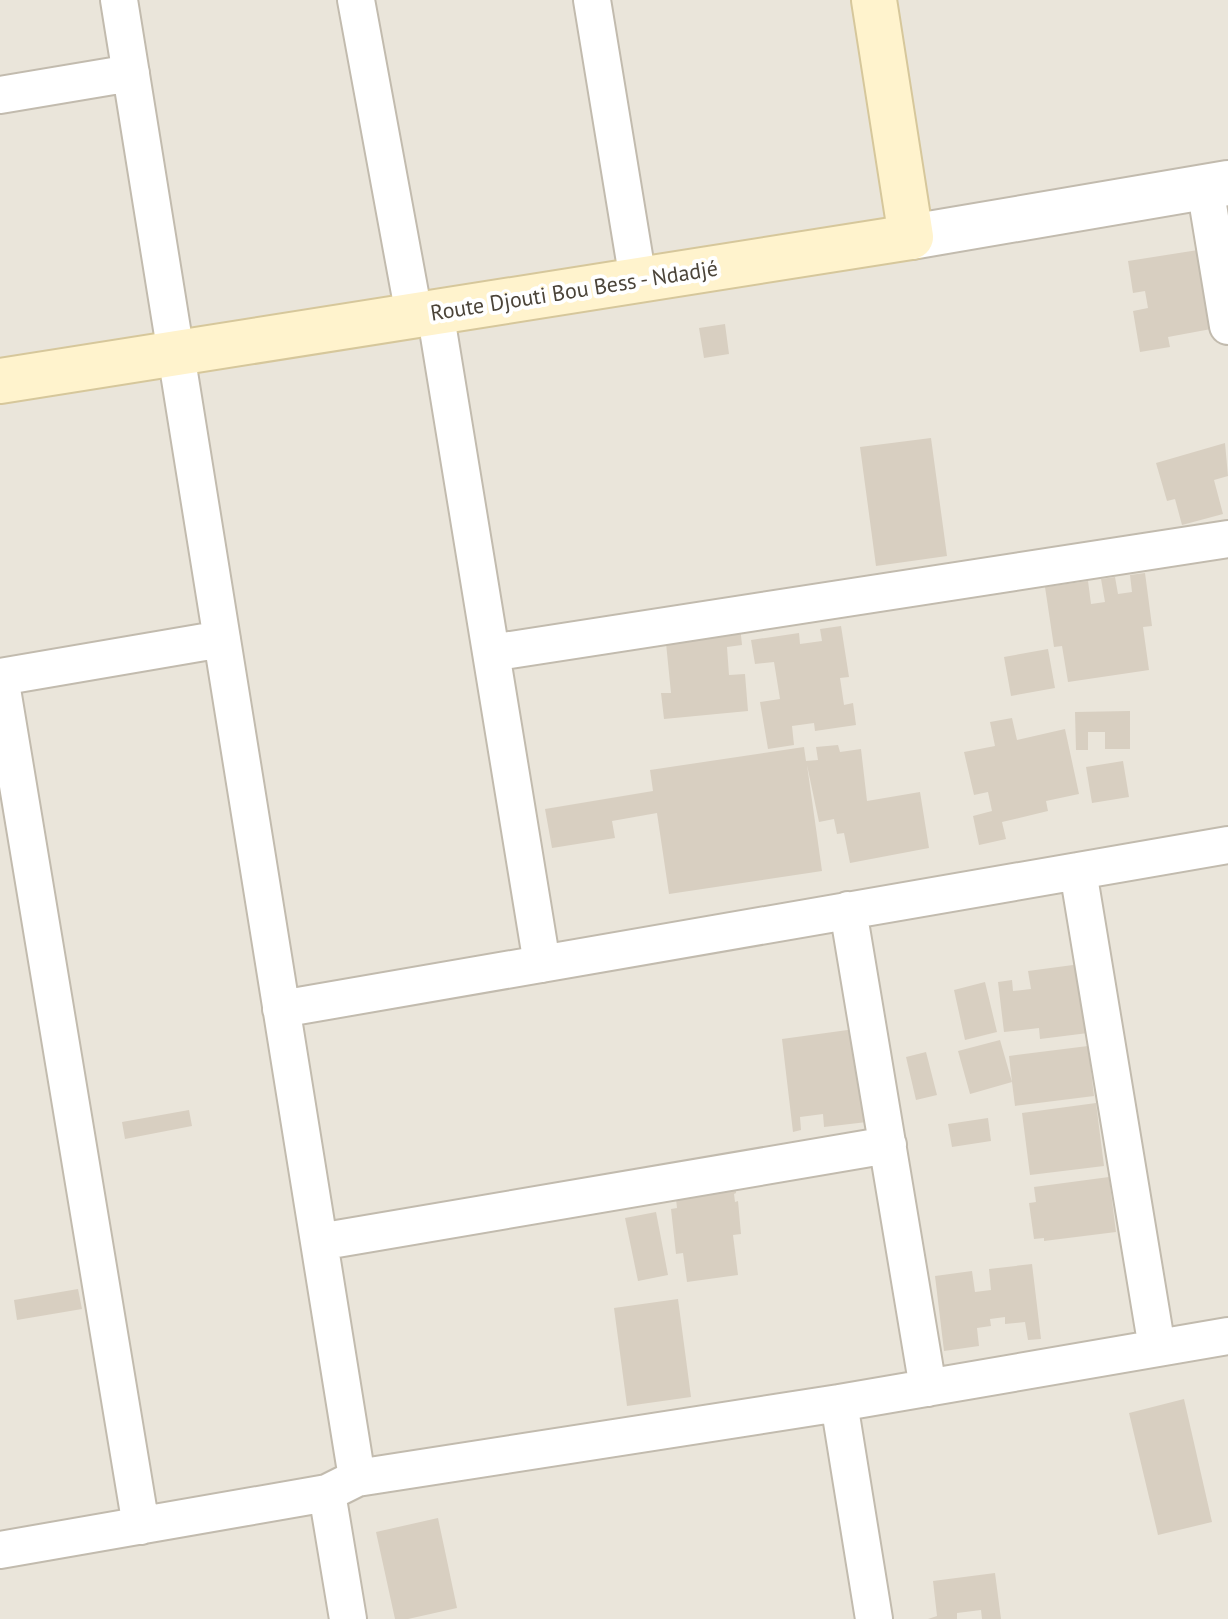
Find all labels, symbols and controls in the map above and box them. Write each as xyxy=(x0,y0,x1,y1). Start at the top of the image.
street label: Route Djouti Bou Bess - Ndadjé xyxy=(428,253,720,327)

